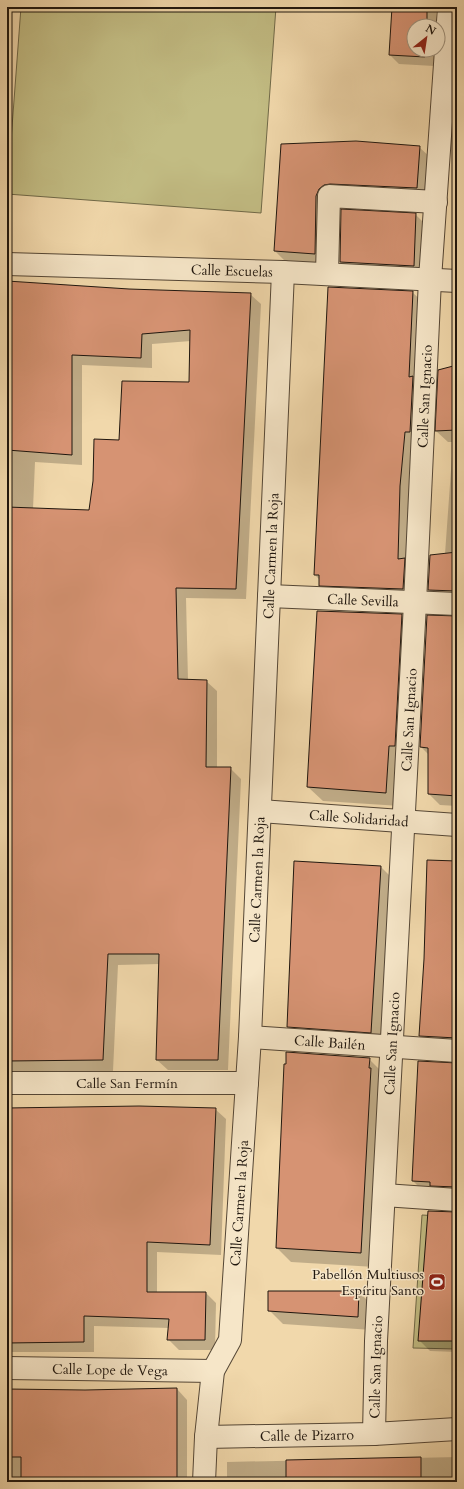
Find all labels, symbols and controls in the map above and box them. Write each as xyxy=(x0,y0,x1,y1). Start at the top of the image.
north arrow xyxy=(406,18,446,58)
text: N xyxy=(423,21,439,39)
street label: Calle Escuelas xyxy=(191,260,274,282)
street label: Calle San Ignacio xyxy=(413,344,437,448)
street label: Calle Carmen la Roja xyxy=(259,492,283,620)
street label: Calle Sevilla xyxy=(327,589,399,612)
street label: Calle San Ignacio xyxy=(397,667,422,772)
street label: Calle Solidaridad xyxy=(308,806,410,832)
street label: Calle Carmen la Roja xyxy=(245,816,270,943)
street label: Calle San Ignacio xyxy=(380,991,404,1096)
street label: Calle Bailén xyxy=(294,1031,366,1055)
street label: Calle San Fermín xyxy=(76,1074,178,1093)
street label: Calle Carmen la Roja xyxy=(226,1139,253,1267)
place label: Pabellón Multiusos Espíritu Santo xyxy=(312,1265,424,1300)
sports icon: Pabellón Multiusos Espíritu Santo xyxy=(427,1272,447,1292)
street label: Calle San Ignacio xyxy=(365,1314,387,1419)
street label: Calle Lope de Vega xyxy=(52,1360,168,1380)
street label: Calle de Pizarro xyxy=(260,1425,355,1446)

